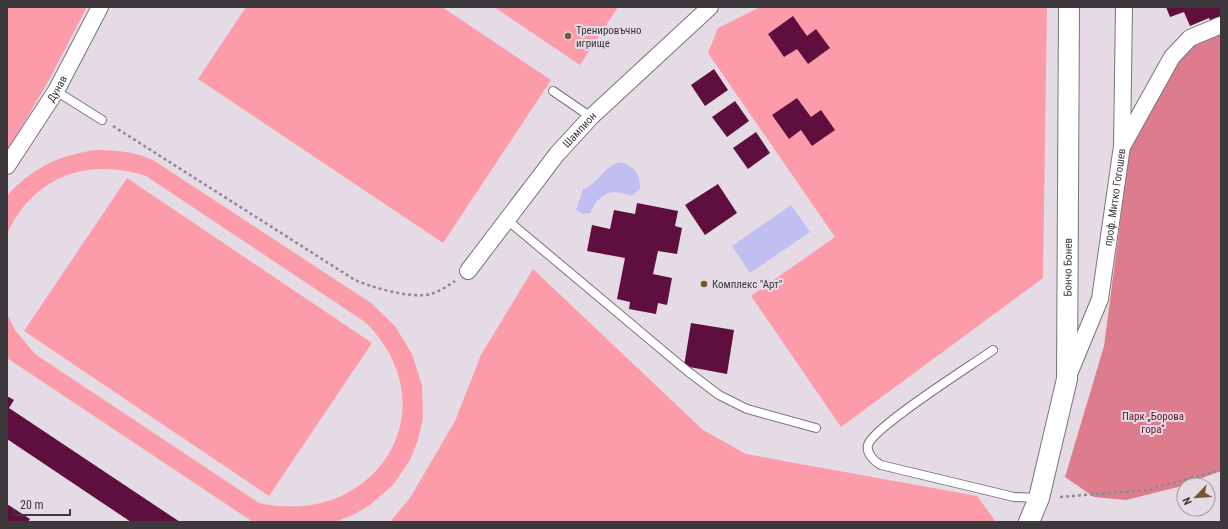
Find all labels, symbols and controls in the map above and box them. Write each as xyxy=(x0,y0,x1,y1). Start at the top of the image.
place label: Тренировъчно игрище xyxy=(576,24,642,50)
marker: Тренировъчно игрище xyxy=(563,31,573,41)
street label: Дунав xyxy=(45,74,70,105)
street label: Шампион xyxy=(560,109,599,151)
street label: проф. Митко Гогошев xyxy=(1102,148,1129,247)
street label: Бончо Бонев xyxy=(1061,238,1075,297)
place label: Комплекс "Арт" xyxy=(712,278,782,291)
marker: Комплекс "Арт" xyxy=(699,279,709,289)
park label: Парк „Борова гора“ xyxy=(1122,410,1184,436)
north arrow xyxy=(1176,477,1216,517)
scale bar xyxy=(14,491,70,517)
text: N xyxy=(1180,495,1195,507)
text: 20 m xyxy=(20,498,44,512)

